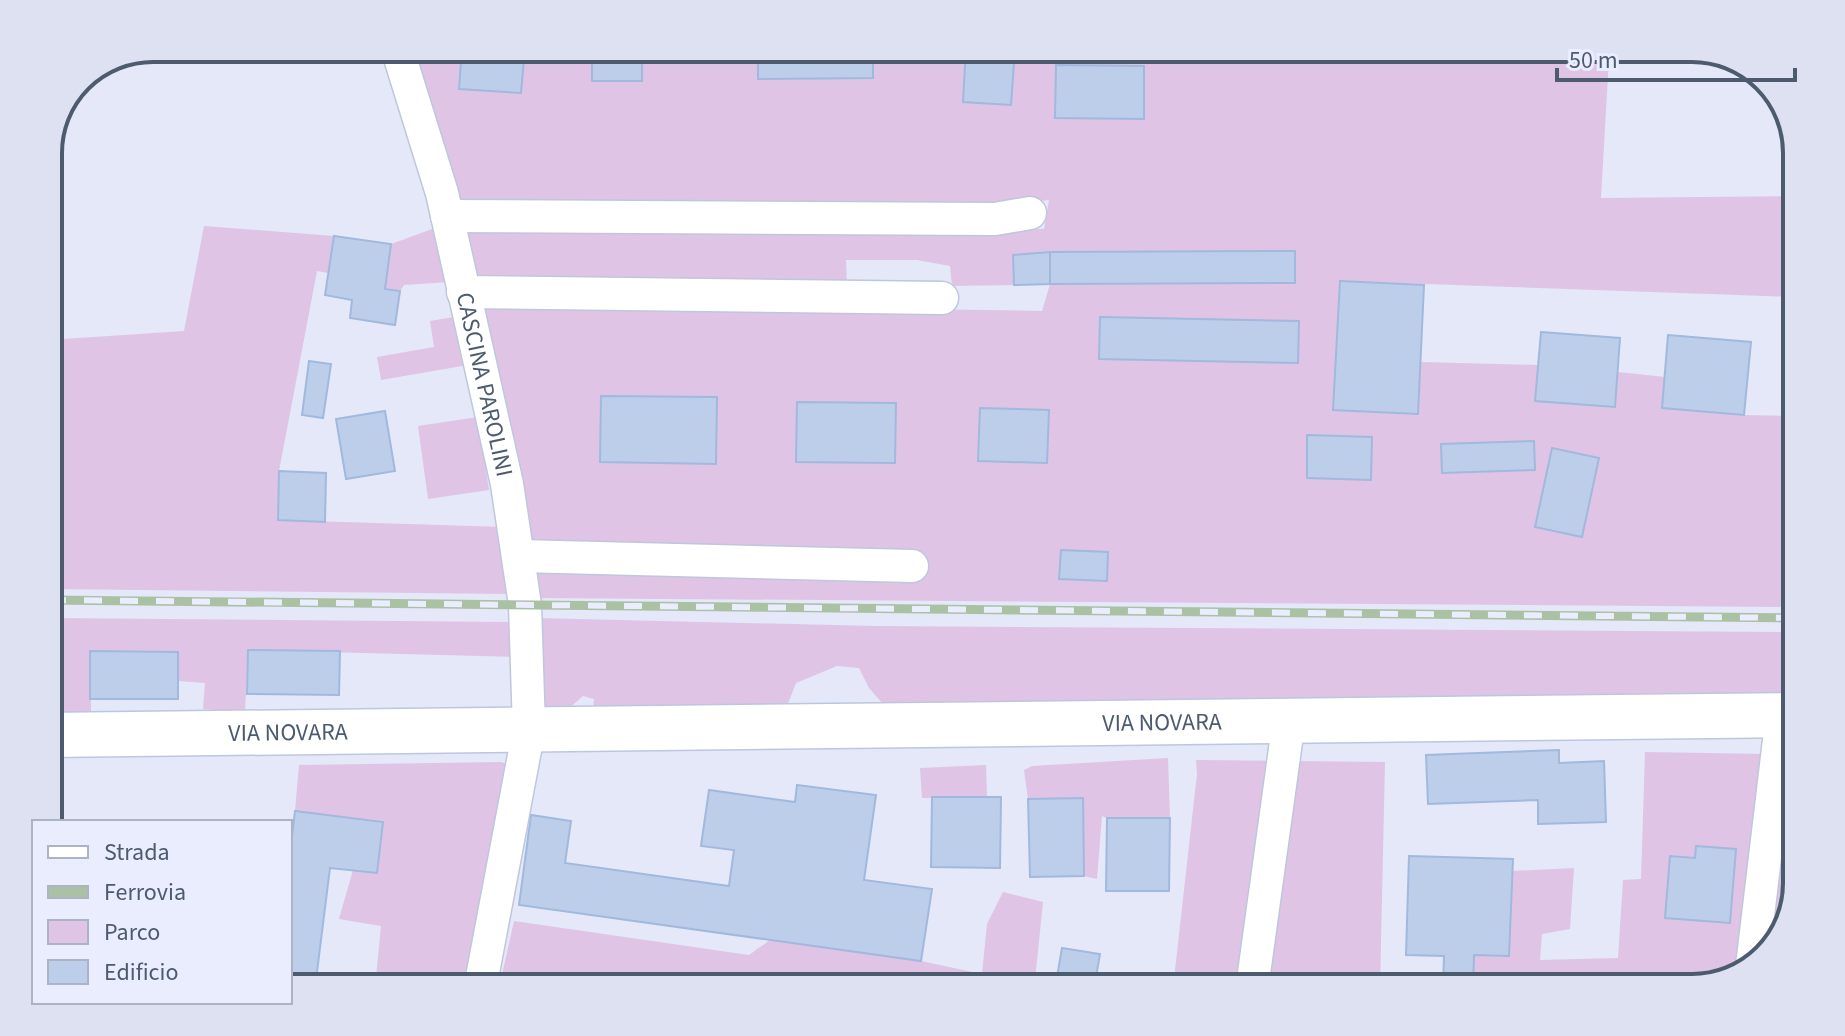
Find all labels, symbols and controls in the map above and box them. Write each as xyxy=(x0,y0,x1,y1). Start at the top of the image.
scale bar xyxy=(1557,32,1795,82)
text: 50 m xyxy=(1569,43,1618,78)
street label: CASCINA PAROLINI xyxy=(447,289,522,480)
street label: VIA NOVARA xyxy=(1102,704,1222,740)
street label: VIA NOVARA xyxy=(228,714,348,750)
legend xyxy=(32,820,292,1004)
text: Strada xyxy=(104,835,170,870)
text: Ferrovia xyxy=(104,875,186,910)
text: Parco xyxy=(104,915,160,950)
text: Edificio xyxy=(104,955,178,990)

